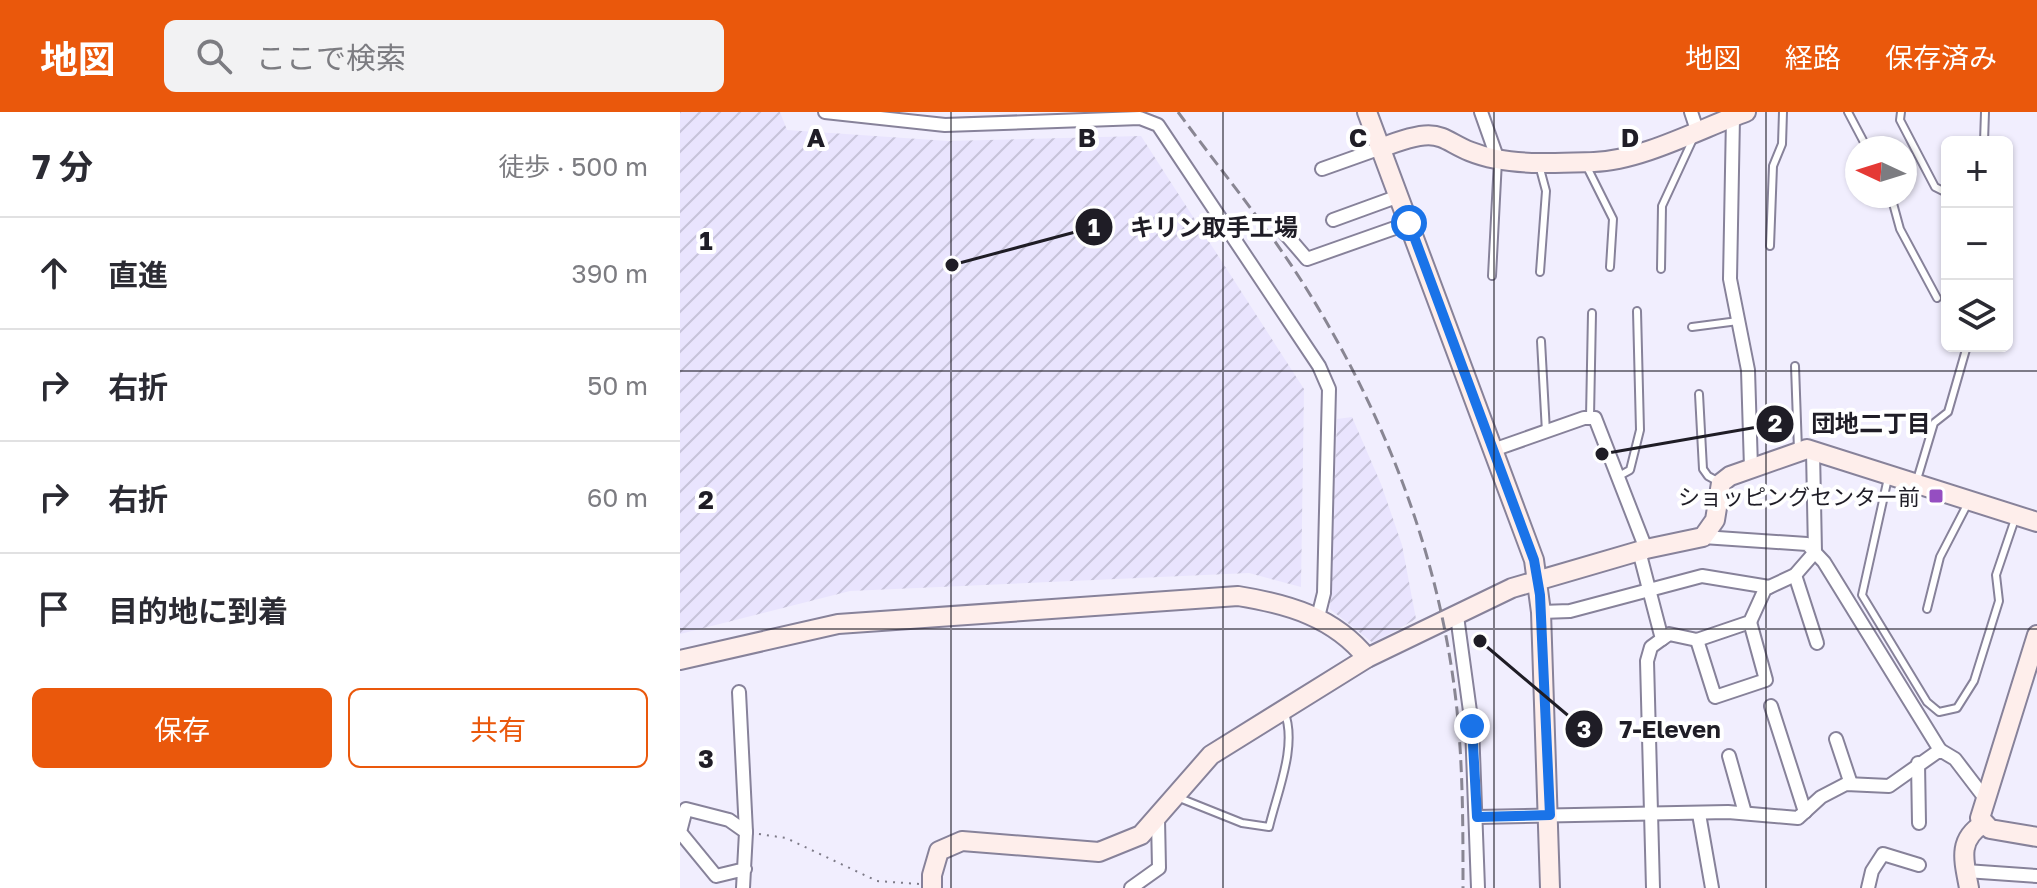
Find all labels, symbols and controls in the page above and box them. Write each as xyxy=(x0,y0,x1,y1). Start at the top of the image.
search box xyxy=(164,20,724,92)
icon: search xyxy=(192,34,236,78)
text: 地図 xyxy=(40,36,116,81)
text: ここで検索 xyxy=(256,40,406,76)
text: 地図 xyxy=(1685,41,1741,74)
text: 経路 xyxy=(1785,41,1841,74)
text: 保存済み xyxy=(1885,41,1997,74)
text: A xyxy=(807,122,826,153)
text: B xyxy=(1078,122,1096,153)
text: C xyxy=(1349,122,1367,153)
text: D xyxy=(1621,122,1639,153)
north arrow xyxy=(1845,136,1917,208)
map controls xyxy=(1941,136,2013,352)
button: + xyxy=(1941,136,2013,208)
text: 7 分 xyxy=(32,146,93,186)
text: 徒歩 · 500 m xyxy=(498,151,648,182)
callout: キリン取手工場 xyxy=(1074,203,1314,251)
route start xyxy=(1391,205,1427,241)
button: − xyxy=(1941,208,2013,280)
text: 1 xyxy=(1088,212,1100,241)
text: キリン取手工場 xyxy=(1130,212,1298,241)
text: 1 xyxy=(699,225,713,256)
icon: ahead xyxy=(32,251,76,295)
text: 直進 xyxy=(108,257,168,293)
text: 390 m xyxy=(571,258,648,289)
button: layers xyxy=(1941,280,2013,352)
icon: right xyxy=(32,363,76,407)
text: 右折 xyxy=(108,369,168,405)
text: 50 m xyxy=(587,370,648,401)
callout: 団地二丁目 xyxy=(1755,400,1947,448)
text: 2 xyxy=(1768,408,1782,437)
text: 団地二丁目 xyxy=(1811,408,1931,437)
icon: right xyxy=(32,475,76,519)
text: 右折 xyxy=(108,481,168,517)
text: 60 m xyxy=(587,482,648,513)
place label: ショッピングセンター前 xyxy=(1678,483,1920,510)
text: 2 xyxy=(698,484,714,515)
marker: ショッピングセンター前 xyxy=(1927,487,1945,505)
icon: arrive xyxy=(32,587,76,631)
text: 目的地に到着 xyxy=(108,593,288,629)
button: 保存 xyxy=(32,688,332,768)
button: 共有 xyxy=(348,688,648,768)
callout: 7-Eleven xyxy=(1564,705,1737,753)
route end xyxy=(1454,708,1490,744)
text: 3 xyxy=(1577,714,1591,743)
text: 7-Eleven xyxy=(1619,714,1721,743)
text: 3 xyxy=(698,743,714,774)

